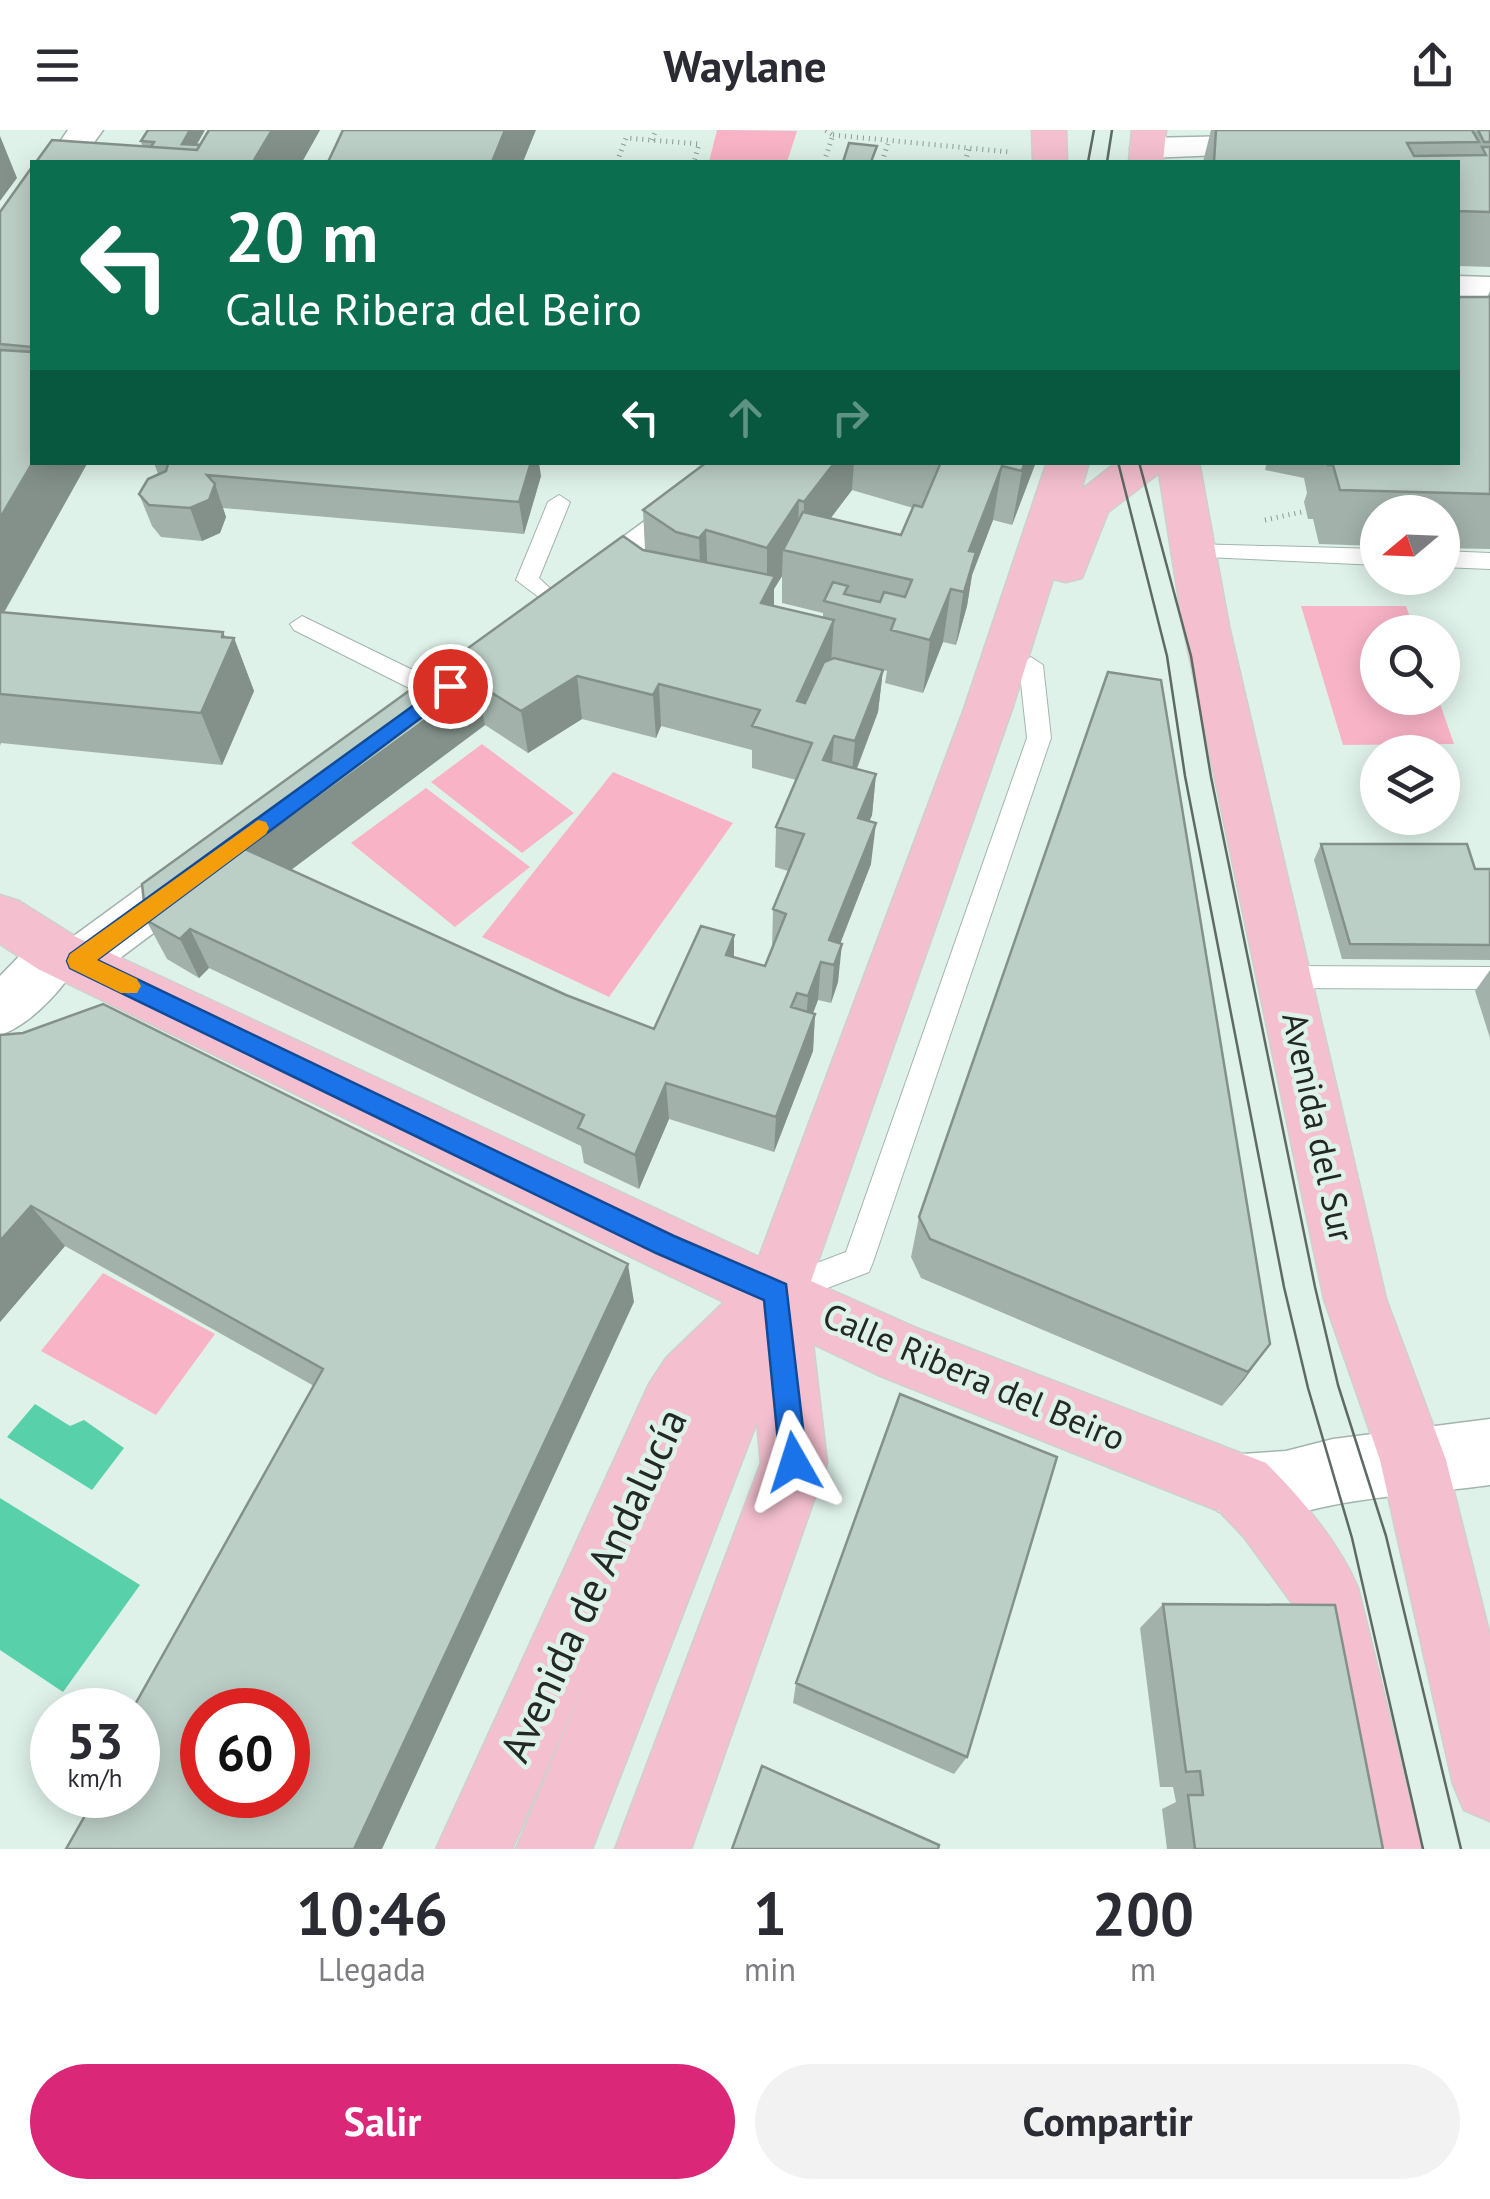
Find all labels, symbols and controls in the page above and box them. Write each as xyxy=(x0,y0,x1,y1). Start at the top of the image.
text: Waylane xyxy=(663,36,827,94)
icon: menu xyxy=(30,38,85,93)
icon: share xyxy=(1405,38,1460,93)
text: 20 m xyxy=(225,191,378,281)
icon: left xyxy=(60,200,190,330)
text: Calle Ribera del Beiro xyxy=(225,279,642,337)
icon: left xyxy=(613,390,668,445)
icon: ahead xyxy=(718,390,773,445)
icon: right xyxy=(823,390,878,445)
north arrow xyxy=(1360,495,1460,595)
map controls xyxy=(1360,495,1460,835)
button: search xyxy=(1360,615,1460,715)
pin xyxy=(408,644,493,729)
icon: arrive xyxy=(423,659,478,714)
button: layers xyxy=(1360,735,1460,835)
street label: Avenida del Sur xyxy=(1272,1008,1366,1246)
street label: Calle Ribera del Beiro xyxy=(816,1292,1133,1461)
street label: Avenida de Andalucía xyxy=(487,1399,699,1770)
position arrow xyxy=(742,1410,846,1514)
speed limit sign: 60 xyxy=(180,1688,310,1818)
text: 53 xyxy=(67,1708,123,1773)
text: km/h xyxy=(68,1762,122,1794)
text: 10:46 xyxy=(296,1874,448,1952)
text: 1 xyxy=(753,1874,787,1952)
text: 200 xyxy=(1092,1874,1194,1952)
text: Llegada xyxy=(318,1948,426,1990)
text: min xyxy=(744,1948,796,1990)
text: m xyxy=(1130,1948,1156,1990)
button: Salir xyxy=(30,2064,735,2179)
button: Compartir xyxy=(755,2064,1460,2179)

